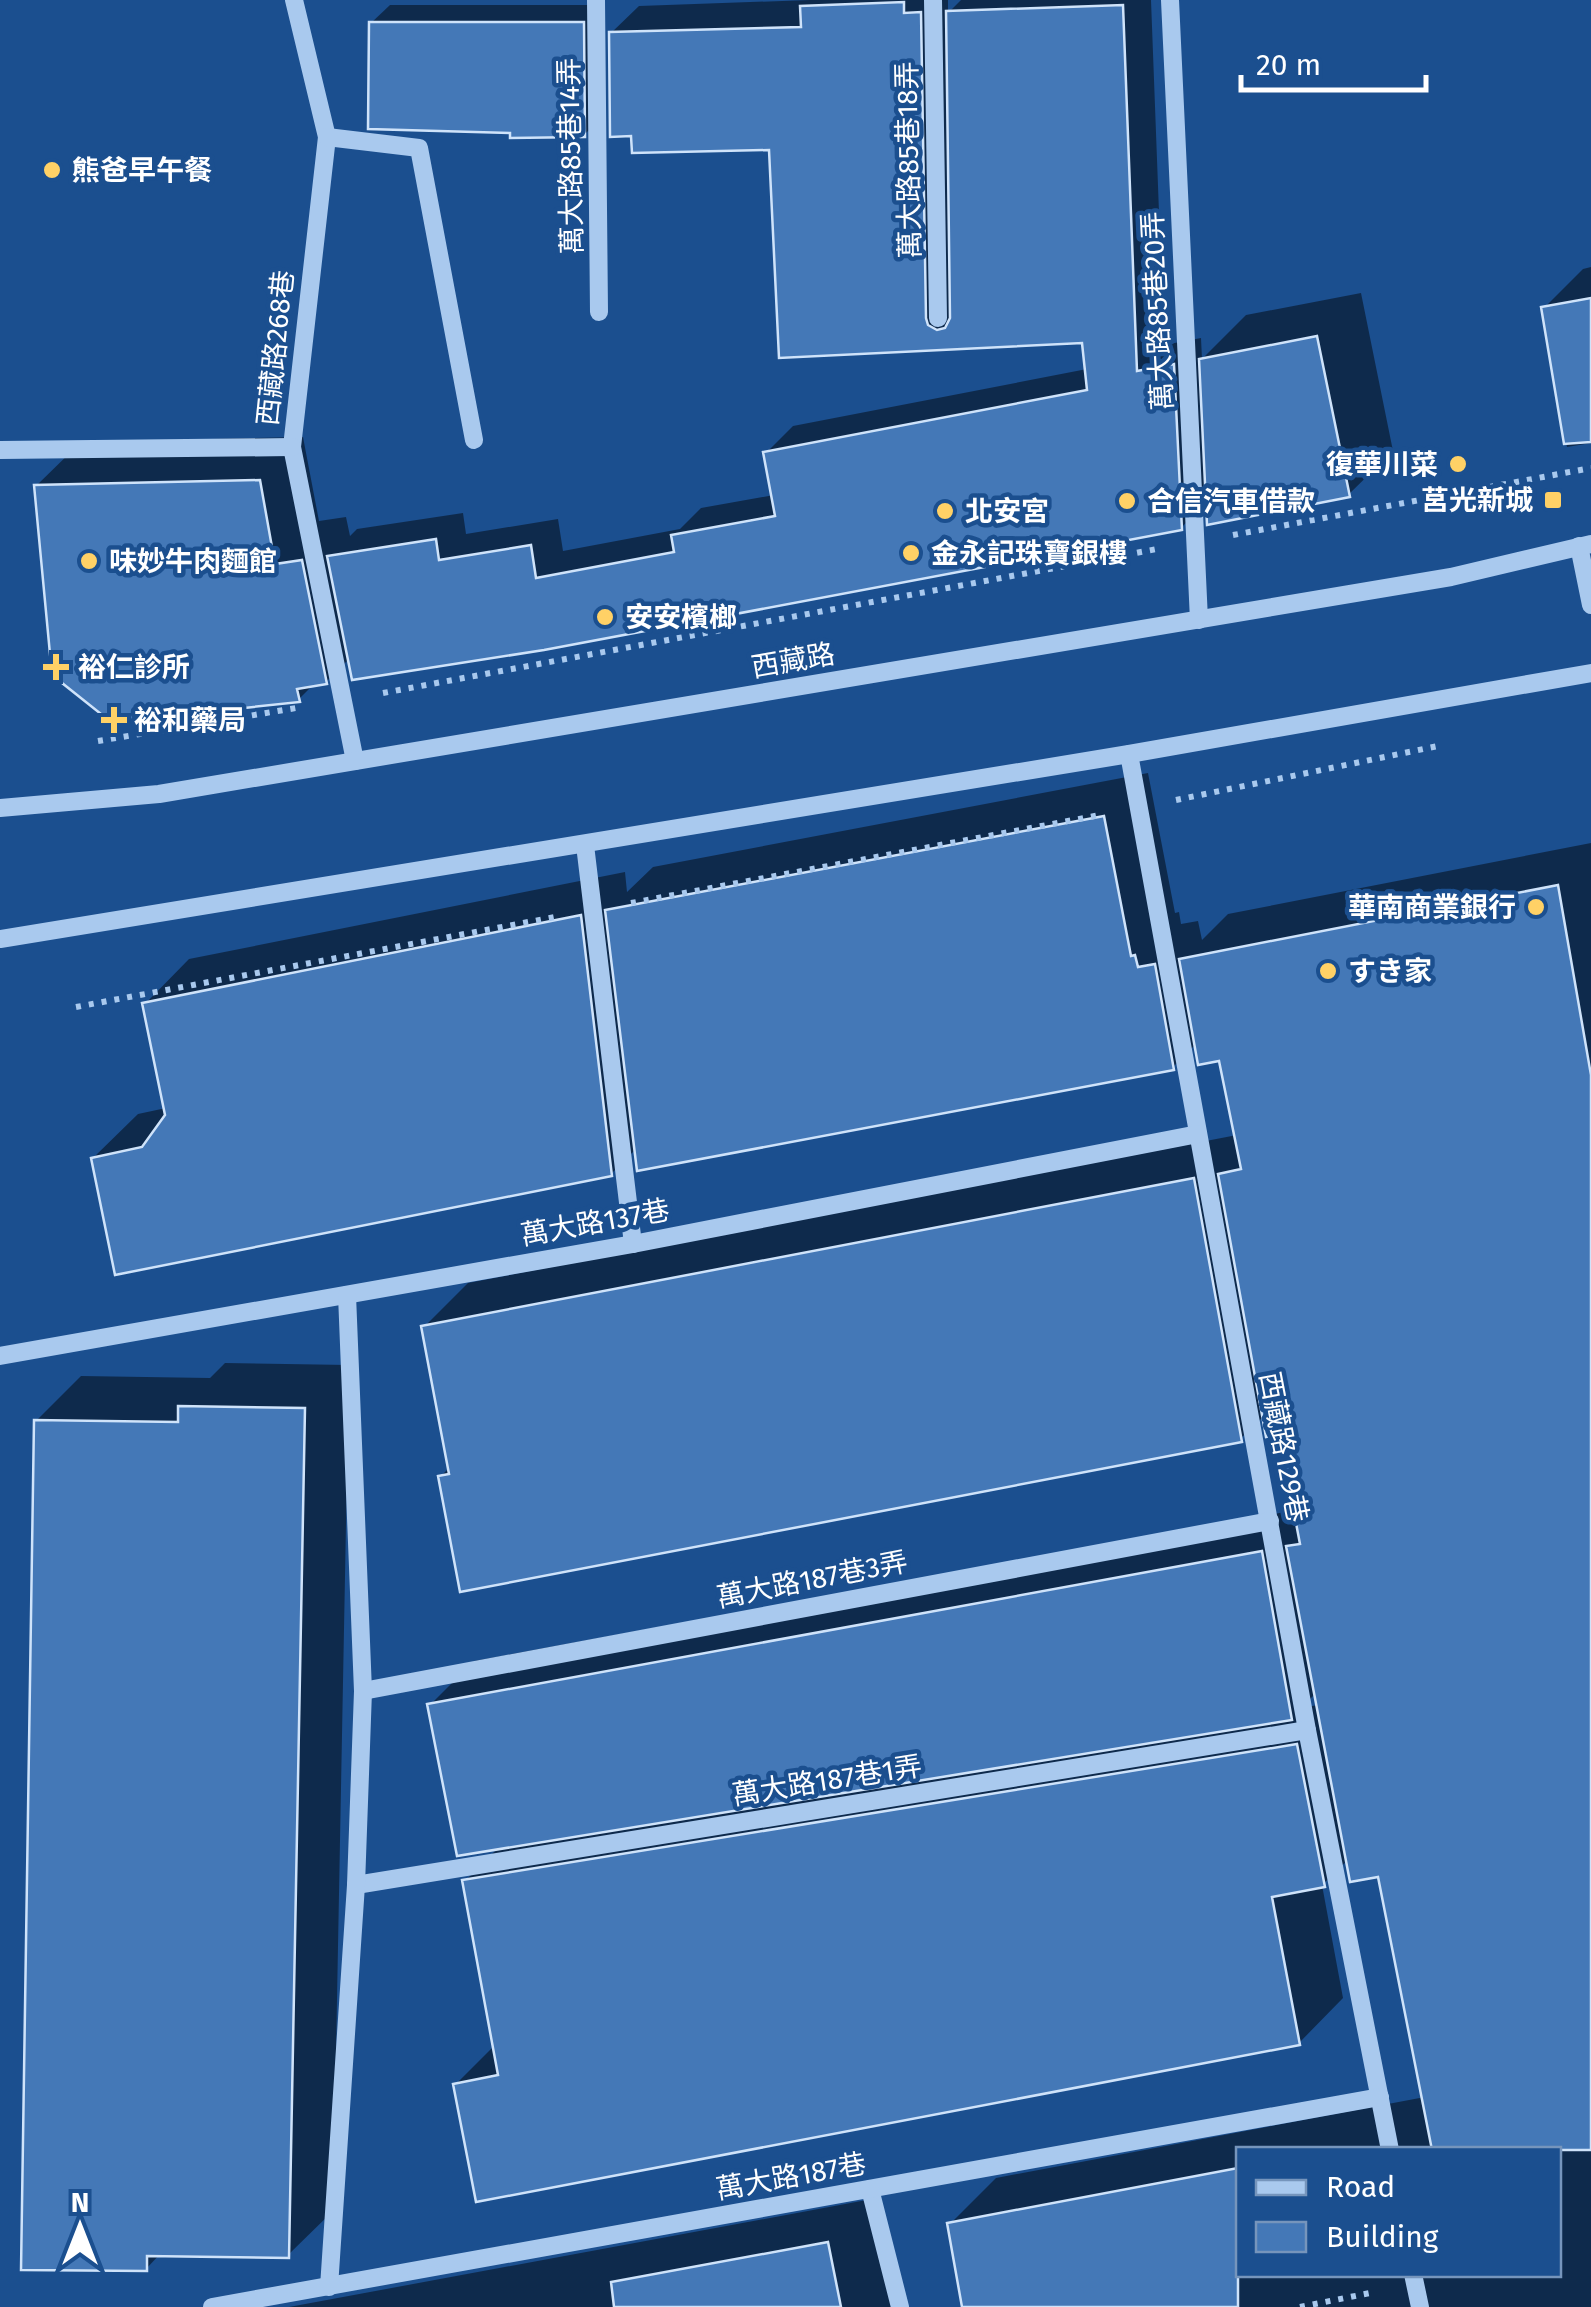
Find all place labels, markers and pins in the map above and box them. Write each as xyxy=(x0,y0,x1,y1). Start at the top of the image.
place label: 熊爸早午餐 xyxy=(72,154,212,187)
marker: 熊爸早午餐 xyxy=(41,159,63,181)
place label: 復華川菜 xyxy=(1326,448,1438,481)
marker: 復華川菜 xyxy=(1447,453,1469,475)
place label: 莒光新城 xyxy=(1421,484,1533,517)
place label: 合信汽車借款 xyxy=(1147,485,1315,518)
marker: 莒光新城 xyxy=(1542,489,1564,511)
marker: 合信汽車借款 xyxy=(1116,490,1138,512)
place label: 北安宮 xyxy=(965,495,1049,528)
marker: 北安宮 xyxy=(934,500,956,522)
place label: 金永記珠寶銀樓 xyxy=(931,537,1127,570)
marker: 金永記珠寶銀樓 xyxy=(900,542,922,564)
place label: 味妙牛肉麵館 xyxy=(109,545,277,578)
marker: 味妙牛肉麵館 xyxy=(78,550,100,572)
place label: 安安檳榔 xyxy=(625,601,737,634)
marker: 安安檳榔 xyxy=(594,606,616,628)
place label: 裕仁診所 xyxy=(78,651,190,684)
marker: 裕仁診所 xyxy=(43,654,69,680)
place label: 裕和藥局 xyxy=(134,704,246,737)
marker: 裕和藥局 xyxy=(103,709,125,731)
place label: 華南商業銀行 xyxy=(1348,891,1516,924)
marker: 華南商業銀行 xyxy=(1525,896,1547,918)
place label: すき家 xyxy=(1348,955,1432,988)
marker: すき家 xyxy=(1317,960,1339,982)

